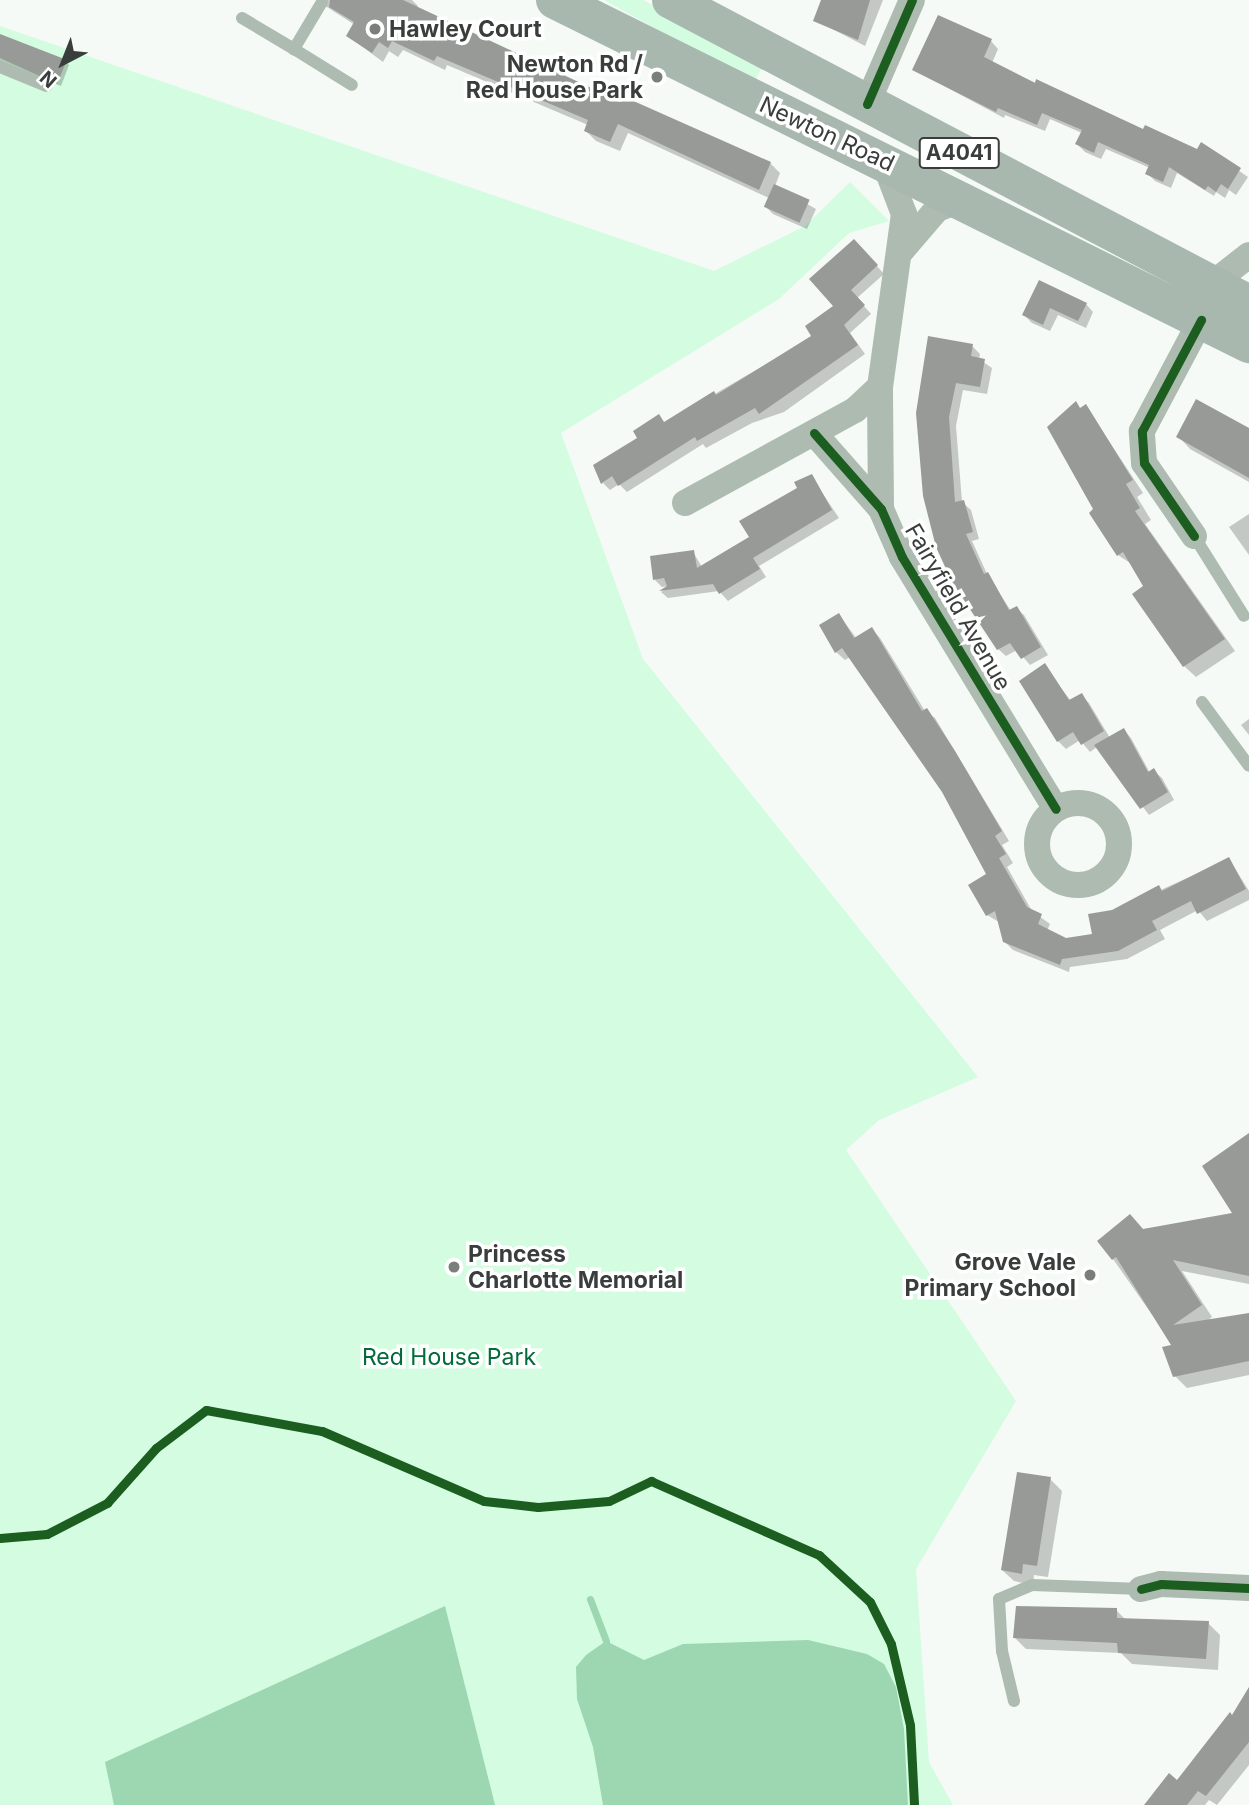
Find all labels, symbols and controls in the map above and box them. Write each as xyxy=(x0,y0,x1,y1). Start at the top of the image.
place label: Hawley Court xyxy=(389,15,542,43)
marker: Hawley Court xyxy=(367,21,383,37)
north arrow xyxy=(28,28,98,98)
place label: Newton Rd / Red House Park xyxy=(466,50,643,104)
text: N xyxy=(36,66,62,92)
marker: Newton Rd / Red House Park xyxy=(649,69,665,85)
street label: Newton Road xyxy=(755,91,899,177)
road number: A4041 xyxy=(919,136,999,170)
street label: Fairyfield Avenue xyxy=(899,519,1017,695)
place label: Princess Charlotte Memorial xyxy=(468,1240,683,1294)
place label: Grove Vale Primary School xyxy=(905,1248,1076,1302)
marker: Princess Charlotte Memorial xyxy=(446,1259,462,1275)
marker: Grove Vale Primary School xyxy=(1082,1267,1098,1283)
park label: Red House Park xyxy=(362,1343,536,1371)

